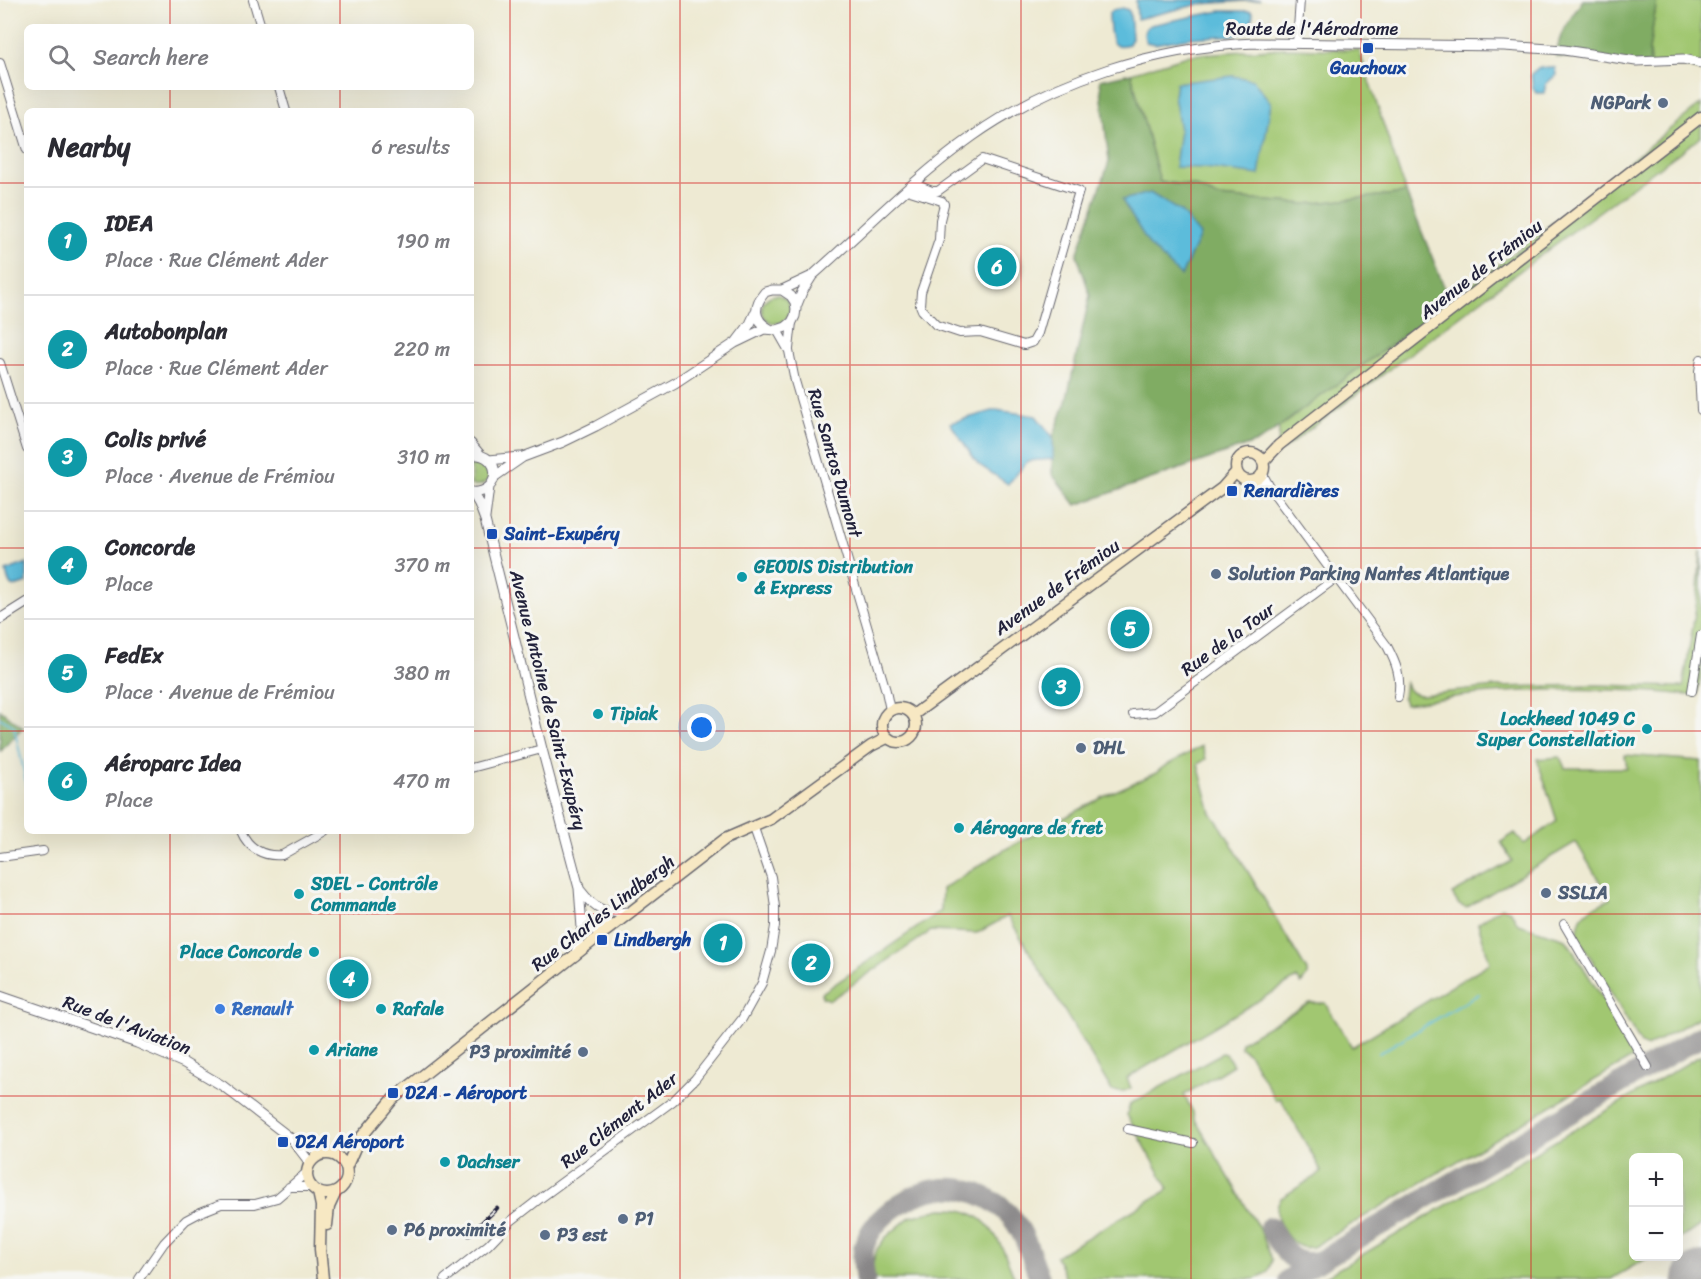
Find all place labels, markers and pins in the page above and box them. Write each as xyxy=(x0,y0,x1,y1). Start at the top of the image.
marker: Gauchoux xyxy=(1361,41,1375,55)
place label: Gauchoux xyxy=(1329,52,1407,84)
place label: NGPark xyxy=(1590,87,1651,119)
marker: NGPark xyxy=(1656,96,1670,110)
pin: 6 xyxy=(978,244,1016,290)
place label: Renardières xyxy=(1243,475,1340,507)
marker: Renardières xyxy=(1225,484,1239,498)
place label: Saint-Exupéry xyxy=(503,518,620,550)
marker: Saint-Exupéry xyxy=(485,527,499,541)
place label: GEODIS Distribution & Express xyxy=(753,551,913,604)
place label: Solution Parking Nantes Atlantique xyxy=(1227,558,1510,590)
marker: Solution Parking Nantes Atlantique xyxy=(1209,567,1223,581)
marker: GEODIS Distribution & Express xyxy=(735,570,749,584)
pin: 5 xyxy=(1110,606,1150,652)
pin: 3 xyxy=(1042,664,1080,710)
place label: Tipiak xyxy=(610,698,658,730)
place label: Lockheed 1049 C Super Constellation xyxy=(1476,703,1636,756)
marker: Tipiak xyxy=(591,707,605,721)
marker: Lockheed 1049 C Super Constellation xyxy=(1640,722,1654,736)
place label: DHL xyxy=(1093,732,1126,764)
marker: DHL xyxy=(1074,741,1088,755)
place label: Aérogare de fret xyxy=(970,812,1103,844)
marker: Aérogare de fret xyxy=(952,821,966,835)
place label: SDEL - Contrôle Commande xyxy=(310,868,439,921)
place label: SSLIA xyxy=(1557,877,1608,909)
marker: SSLIA xyxy=(1539,886,1553,900)
marker: SDEL - Contrôle Commande xyxy=(292,887,306,901)
pin: 1 xyxy=(704,920,742,966)
place label: Lindbergh xyxy=(614,929,691,951)
marker: Lindbergh xyxy=(595,933,609,947)
place label: Place Concorde xyxy=(180,936,303,968)
pin: 2 xyxy=(792,940,830,986)
marker: Place Concorde xyxy=(307,945,321,959)
pin: 4 xyxy=(330,956,368,1002)
place label: Renault xyxy=(231,993,295,1025)
place label: Rafale xyxy=(392,993,444,1025)
marker: Renault xyxy=(213,1002,227,1016)
marker: Rafale xyxy=(374,1002,388,1016)
place label: Ariane xyxy=(325,1034,378,1066)
place label: P3 proximité xyxy=(469,1036,572,1068)
marker: Ariane xyxy=(307,1043,321,1057)
marker: P3 proximité xyxy=(576,1045,590,1059)
place label: D2A - Aéroport xyxy=(405,1077,527,1109)
marker: D2A - Aéroport xyxy=(386,1086,400,1100)
place label: D2A Aéroport xyxy=(295,1126,404,1158)
marker: D2A Aéroport xyxy=(276,1135,290,1149)
place label: Dachser xyxy=(457,1146,521,1178)
marker: Dachser xyxy=(438,1155,452,1169)
place label: P1 xyxy=(635,1203,654,1235)
marker: P1 xyxy=(616,1212,630,1226)
place label: P6 proximité xyxy=(404,1214,507,1246)
place label: P3 est xyxy=(557,1219,608,1251)
marker: P6 proximité xyxy=(385,1223,399,1237)
marker: P3 est xyxy=(538,1228,552,1242)

